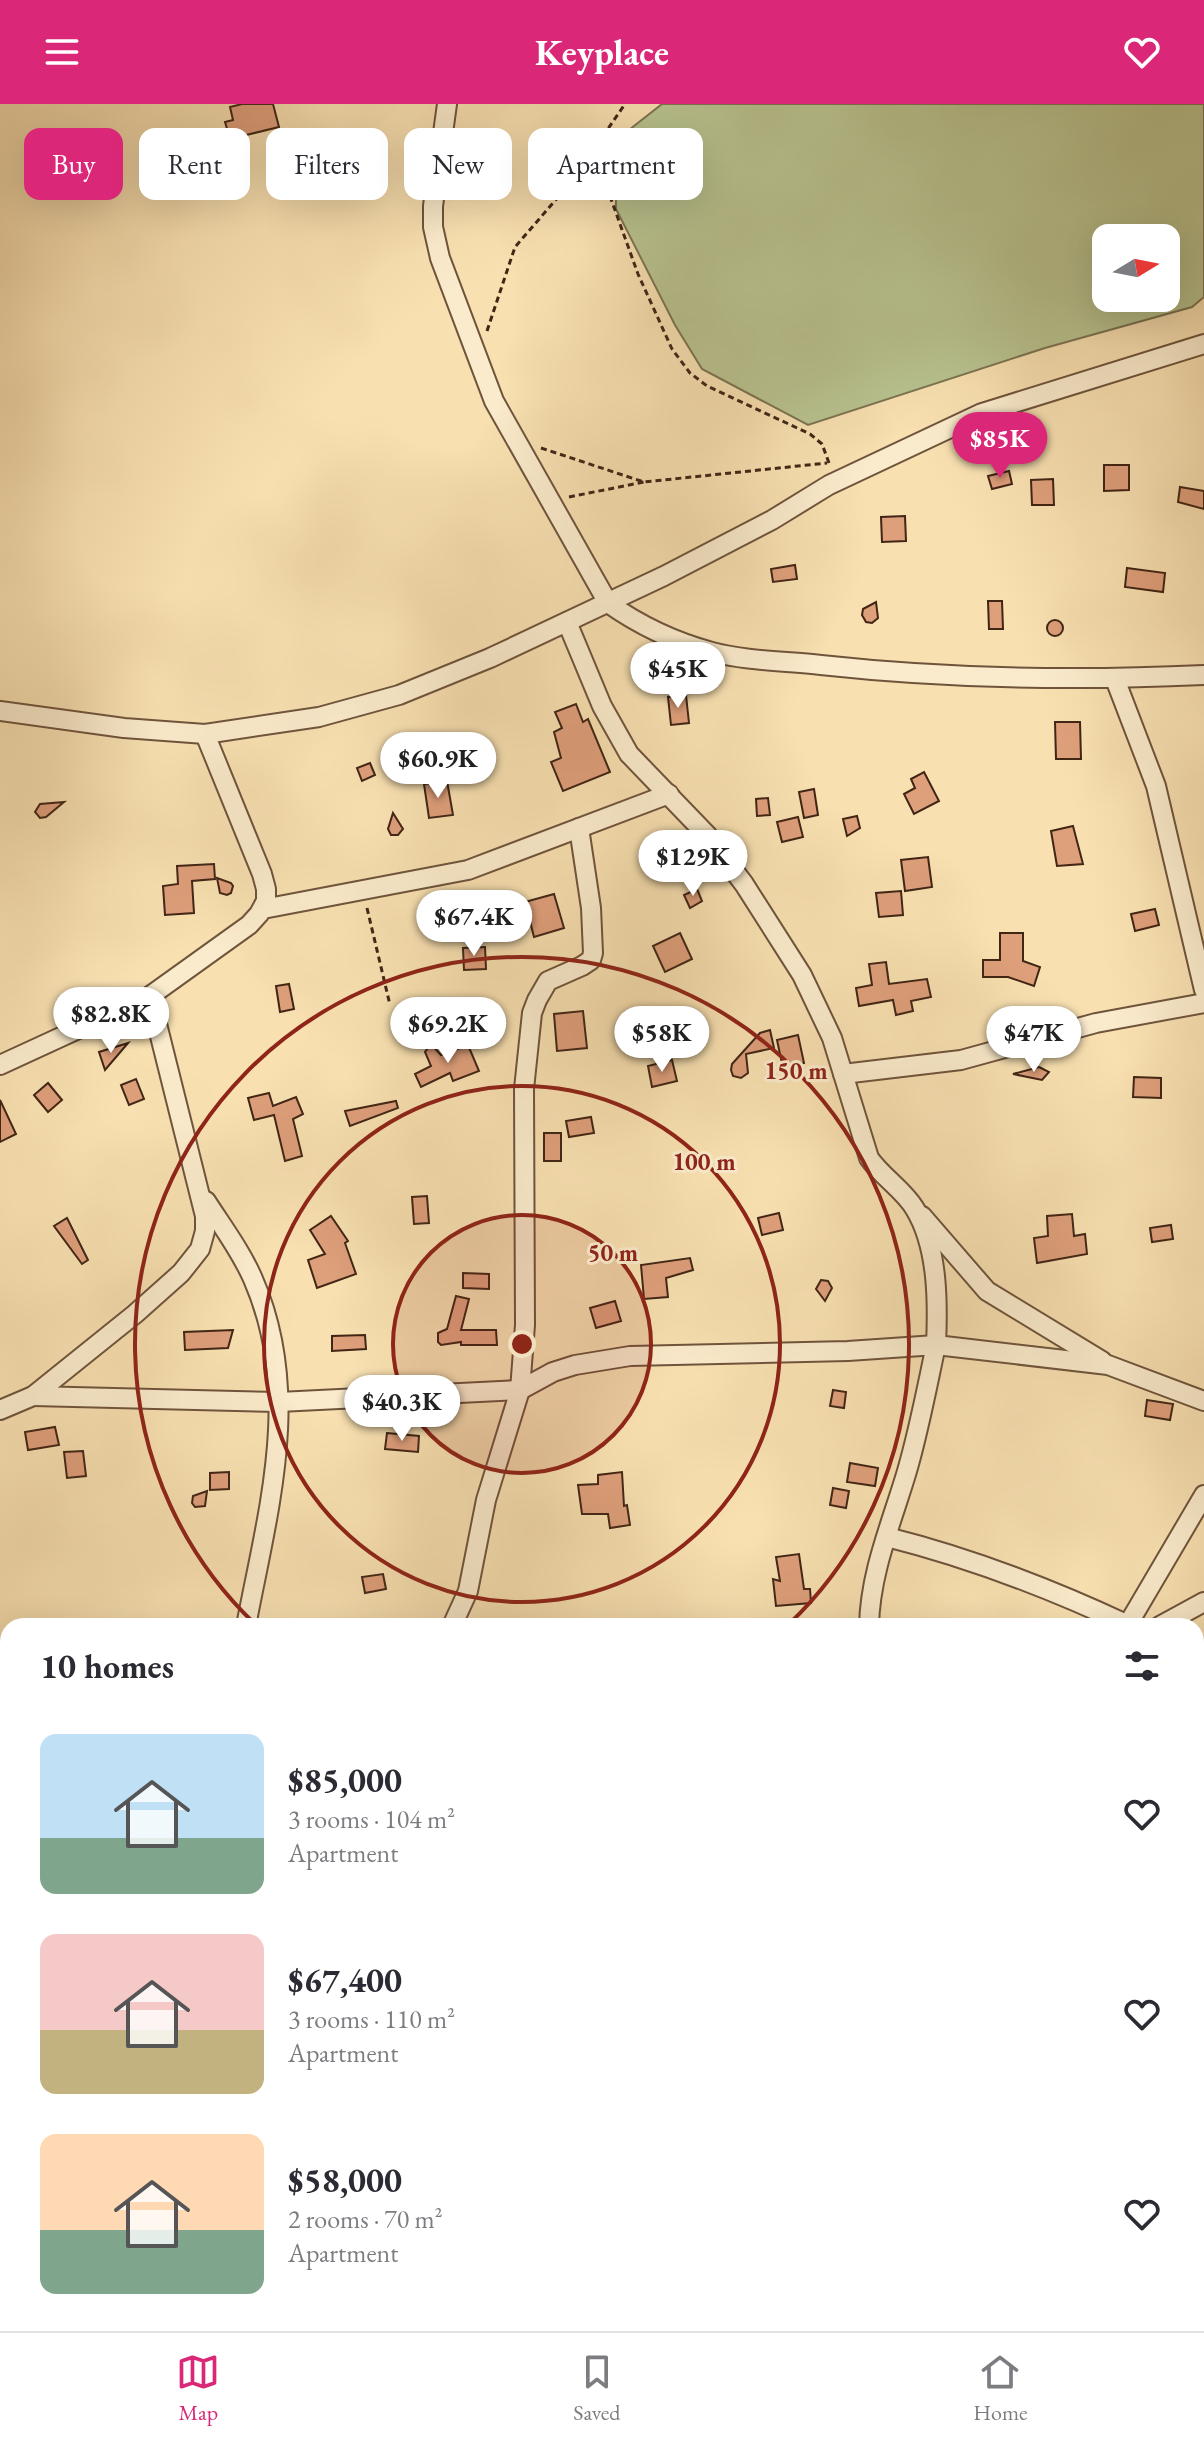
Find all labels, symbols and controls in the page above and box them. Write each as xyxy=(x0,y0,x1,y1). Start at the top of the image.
text: Keyplace xyxy=(535,29,669,76)
icon: menu xyxy=(40,30,84,74)
icon: heart xyxy=(1120,30,1164,74)
chip: Buy xyxy=(24,128,123,200)
chip: Rent xyxy=(139,128,250,200)
chip: Filters xyxy=(266,128,388,200)
chip: New xyxy=(404,128,512,200)
chip: Apartment xyxy=(528,128,703,200)
north arrow xyxy=(1092,224,1180,312)
map controls xyxy=(1092,224,1180,312)
pin: $85K xyxy=(953,412,1047,480)
text: $85K xyxy=(970,421,1030,455)
pin: $45K xyxy=(631,642,725,710)
text: $45K xyxy=(648,651,708,685)
pin: $60.9K xyxy=(373,732,503,800)
text: $60.9K xyxy=(398,741,478,775)
pin: $129K xyxy=(637,830,749,898)
text: $129K xyxy=(656,839,730,873)
pin: $67.4K xyxy=(409,890,539,958)
text: $67.4K xyxy=(434,899,514,933)
pin: $82.8K xyxy=(46,987,176,1055)
text: $82.8K xyxy=(71,996,151,1030)
pin: $69.2K xyxy=(383,997,513,1065)
text: $69.2K xyxy=(408,1006,488,1040)
pin: $58K xyxy=(615,1006,709,1074)
pin: $47K xyxy=(987,1006,1081,1074)
text: $58K xyxy=(632,1015,692,1049)
text: $47K xyxy=(1004,1015,1064,1049)
text: 150 m xyxy=(764,1055,828,1086)
text: 100 m xyxy=(672,1146,736,1177)
text: 50 m xyxy=(588,1237,638,1268)
centre of rings xyxy=(508,1330,536,1358)
pin: $40.3K xyxy=(337,1375,467,1443)
text: $40.3K xyxy=(362,1384,442,1418)
text: 10 homes xyxy=(40,1644,174,1688)
icon: filters xyxy=(1120,1644,1164,1688)
text: $85,000 xyxy=(288,1758,402,1802)
icon: home xyxy=(104,1766,200,1862)
icon: heart xyxy=(1120,1792,1164,1836)
text: 3 rooms · 104 m² xyxy=(288,1802,455,1836)
text: Apartment xyxy=(288,1836,398,1870)
text: $67,400 xyxy=(288,1958,402,2002)
icon: home xyxy=(104,1966,200,2062)
icon: heart xyxy=(1120,1992,1164,2036)
text: 3 rooms · 110 m² xyxy=(288,2002,455,2036)
text: Apartment xyxy=(288,2036,398,2070)
text: $58,000 xyxy=(288,2158,402,2202)
icon: home xyxy=(104,2166,200,2262)
icon: heart xyxy=(1120,2192,1164,2236)
text: 2 rooms · 70 m² xyxy=(288,2202,443,2236)
text: Apartment xyxy=(288,2236,398,2270)
tab: Map xyxy=(176,2350,220,2427)
tab: Saved xyxy=(573,2350,620,2427)
tab: Home xyxy=(973,2350,1028,2427)

